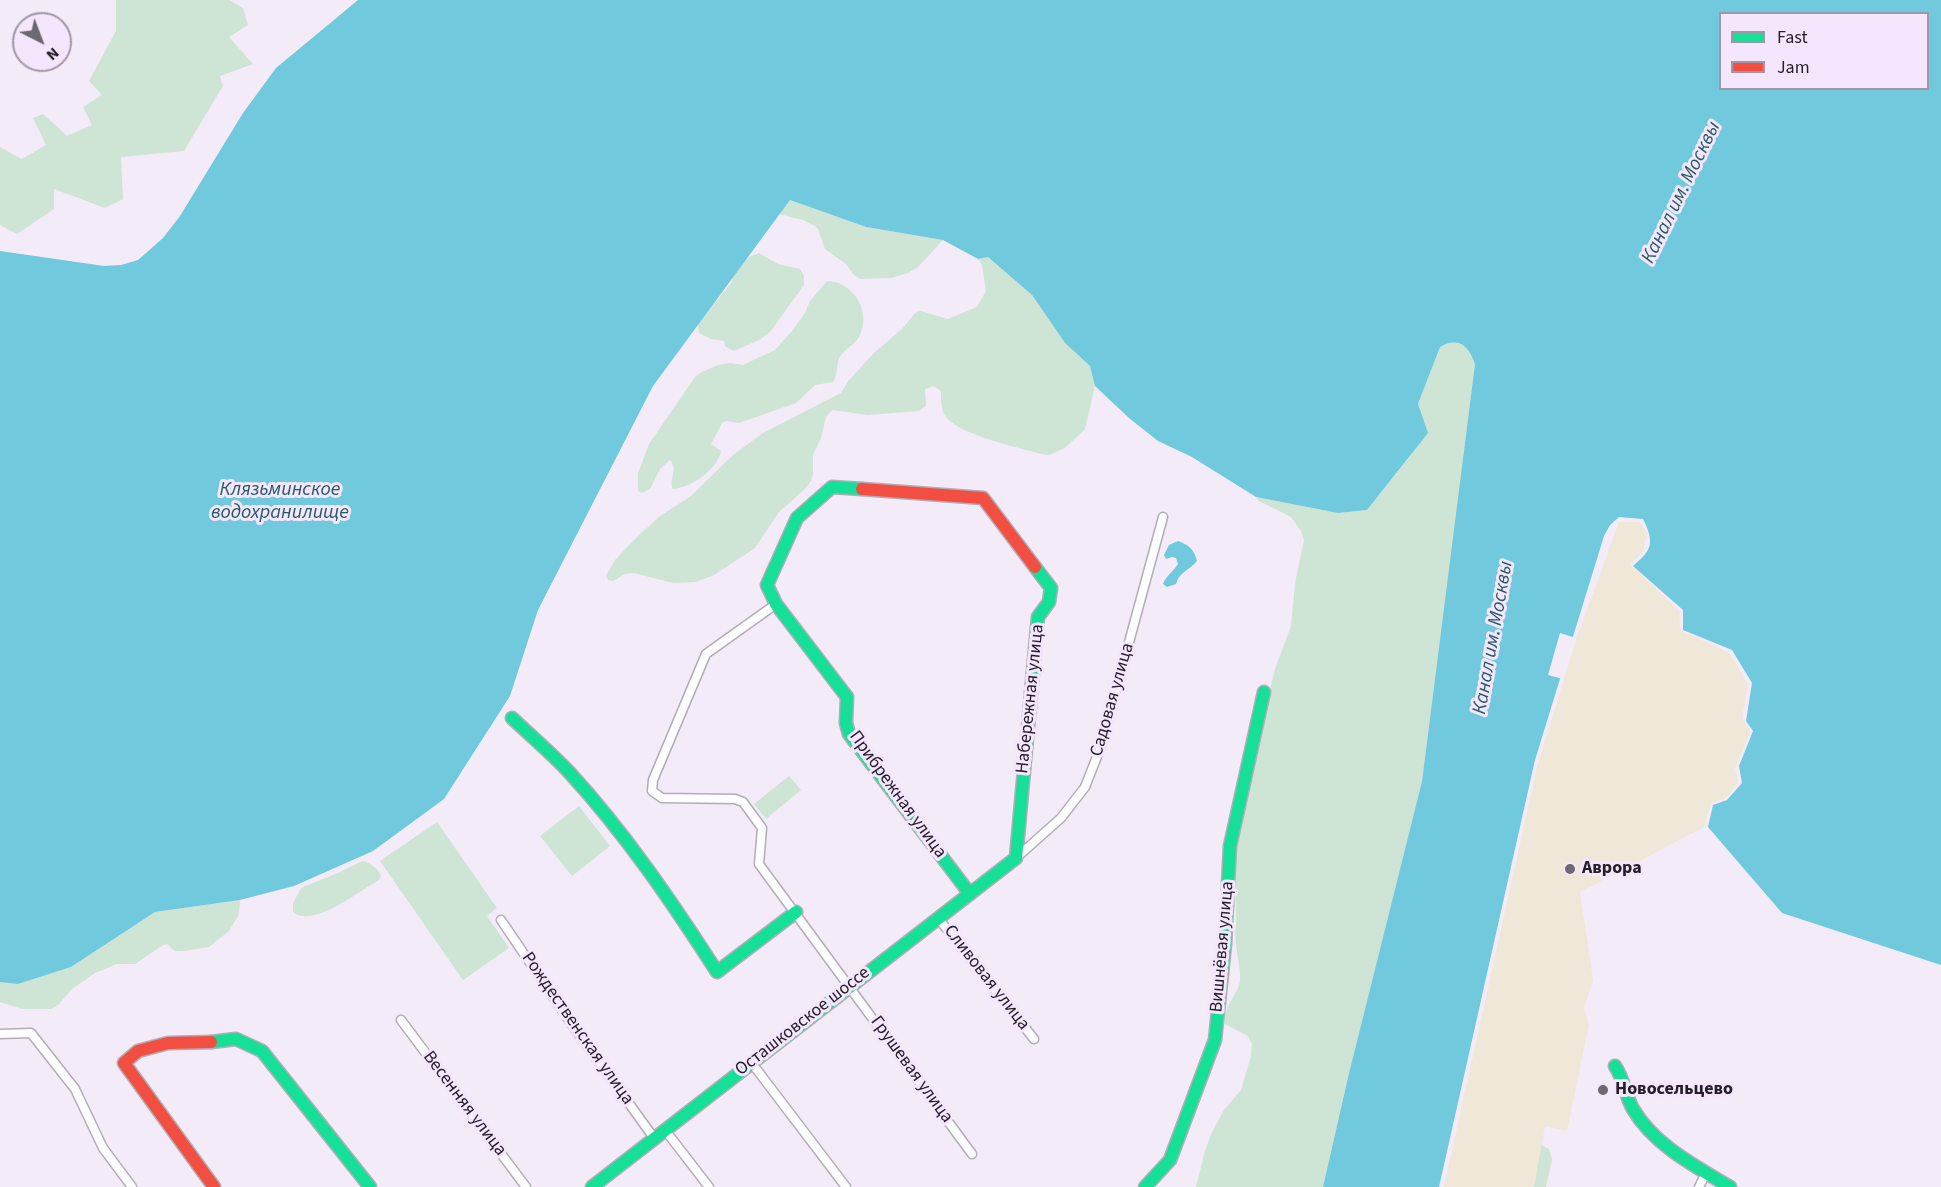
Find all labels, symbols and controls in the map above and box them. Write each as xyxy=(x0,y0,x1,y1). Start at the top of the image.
north arrow xyxy=(12,12,72,72)
legend xyxy=(1719,12,1929,90)
text: Fast xyxy=(1777,25,1808,50)
text: N xyxy=(41,42,64,66)
text: Jam xyxy=(1777,55,1810,80)
water label: Канал им. Москвы xyxy=(1637,118,1727,268)
water label: Клязьминское водохранилище xyxy=(211,479,349,526)
water label: Канал им. Москвы xyxy=(1469,560,1519,716)
street label: Набережная улица xyxy=(1012,623,1050,775)
street label: Садовая улица xyxy=(1086,641,1140,759)
street label: Прибрежная улица xyxy=(844,727,950,863)
place label: Аврора xyxy=(1582,858,1642,880)
marker: Аврора xyxy=(1563,862,1577,876)
street label: Вишнёвая улица xyxy=(1207,881,1239,1013)
street label: Сливовая улица xyxy=(938,921,1034,1035)
street label: Рождественская улица xyxy=(516,949,638,1109)
street label: Осташковское шоссе xyxy=(731,963,875,1081)
street label: Грушевая улица xyxy=(865,1012,957,1128)
street label: Весенняя улица xyxy=(418,1047,510,1161)
place label: Новосельцево xyxy=(1615,1079,1733,1101)
marker: Новосельцево xyxy=(1596,1083,1610,1097)

